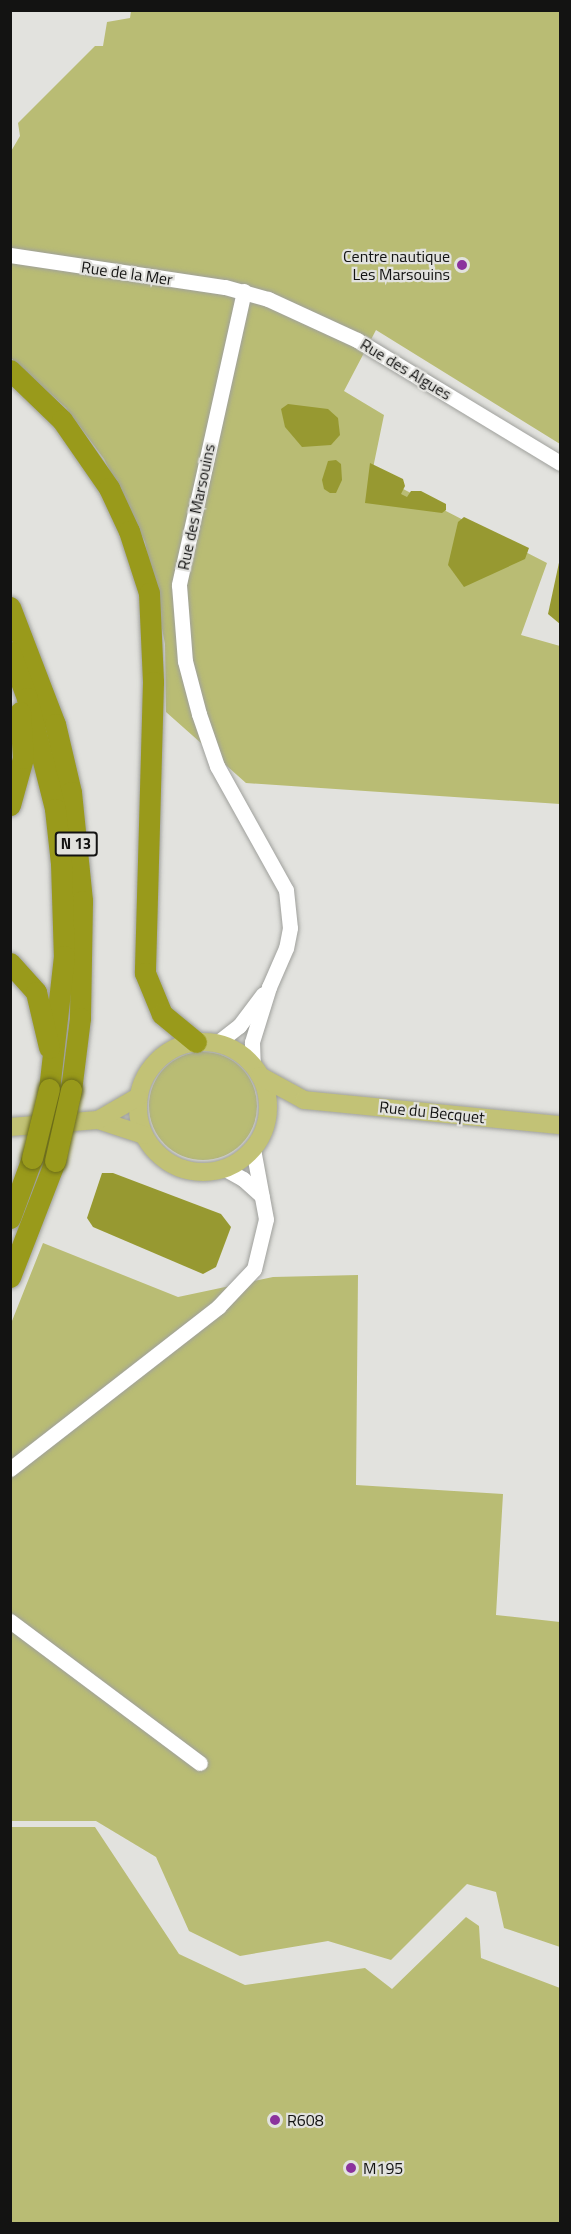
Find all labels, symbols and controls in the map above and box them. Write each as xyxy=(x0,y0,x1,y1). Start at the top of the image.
place label: Centre nautique Les Marsouins xyxy=(343,246,450,284)
street label: Rue de la Mer xyxy=(80,257,174,289)
marker: Centre nautique Les Marsouins xyxy=(455,258,469,272)
street label: Rue des Algues xyxy=(357,334,455,404)
street label: Rue des Marsouins xyxy=(173,442,219,572)
road number: N 13 xyxy=(54,832,98,856)
street label: Rue du Becquet xyxy=(378,1097,486,1127)
place label: R608 xyxy=(287,2110,324,2130)
marker: R608 xyxy=(268,2113,282,2127)
place label: M195 xyxy=(363,2158,403,2178)
marker: M195 xyxy=(344,2161,358,2175)

